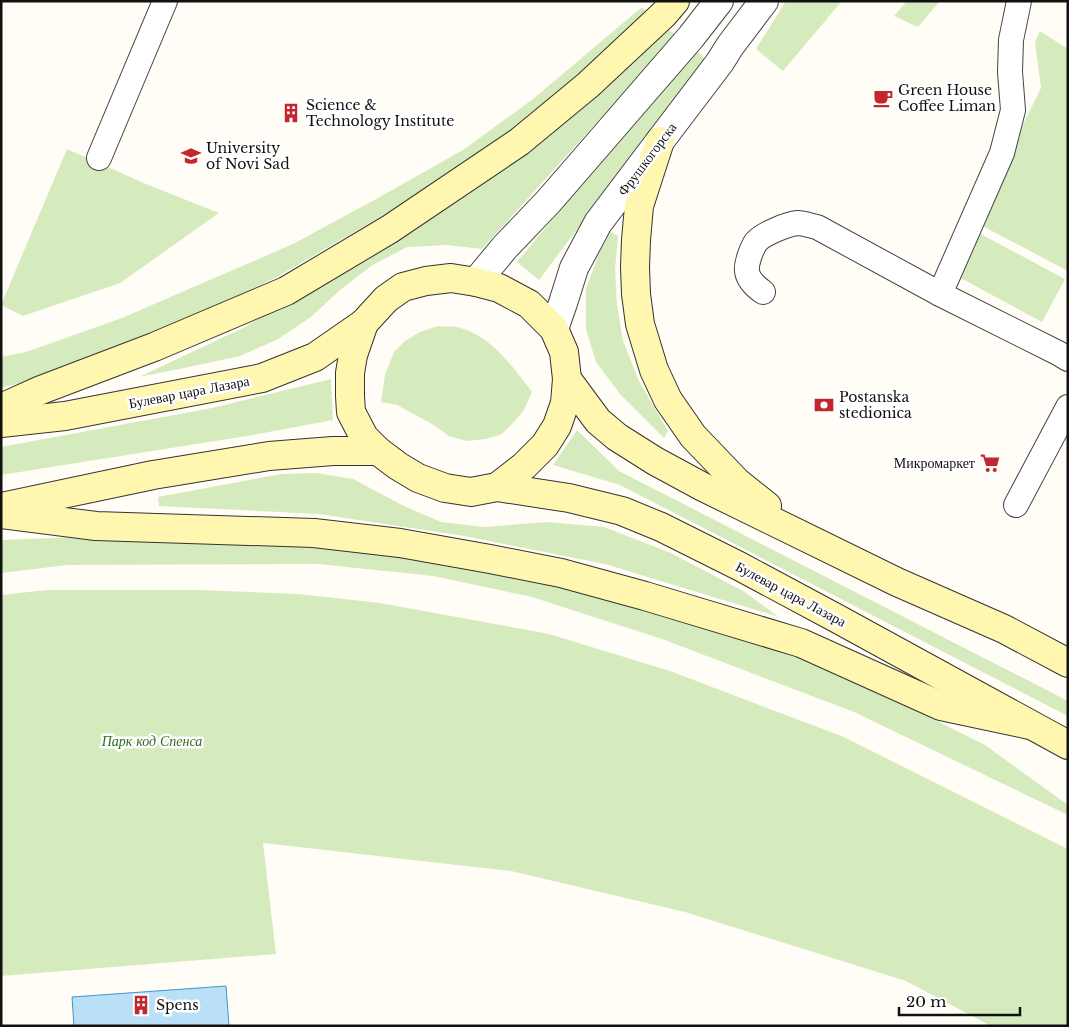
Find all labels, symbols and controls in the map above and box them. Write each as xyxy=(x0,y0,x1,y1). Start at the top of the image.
place label: Green House Coffee Liman xyxy=(898,81,996,115)
cafe icon: Green House Coffee Liman xyxy=(872,87,894,109)
place label: Science & Technology Institute xyxy=(306,96,454,130)
building icon: Science & Technology Institute xyxy=(280,102,302,124)
street label: Фрушкогорска xyxy=(614,118,681,199)
place label: University of Novi Sad xyxy=(206,139,290,173)
school or university icon: University of Novi Sad xyxy=(180,145,202,167)
street label: Булевар цара Лазара xyxy=(127,371,252,413)
place label: Postanska stedionica xyxy=(839,388,912,422)
bank icon: Postanska stedionica xyxy=(813,394,835,416)
supermarket icon: Микромаркет xyxy=(979,452,1001,474)
place label: Микромаркет xyxy=(894,454,975,472)
street label: Булевар цара Лазара xyxy=(733,557,850,631)
park label: Парк код Спенса xyxy=(101,732,202,750)
scale bar xyxy=(899,984,1020,1016)
text: 20 m xyxy=(906,992,946,1011)
building icon: Spens xyxy=(130,994,152,1016)
place label: Spens xyxy=(156,996,199,1014)

